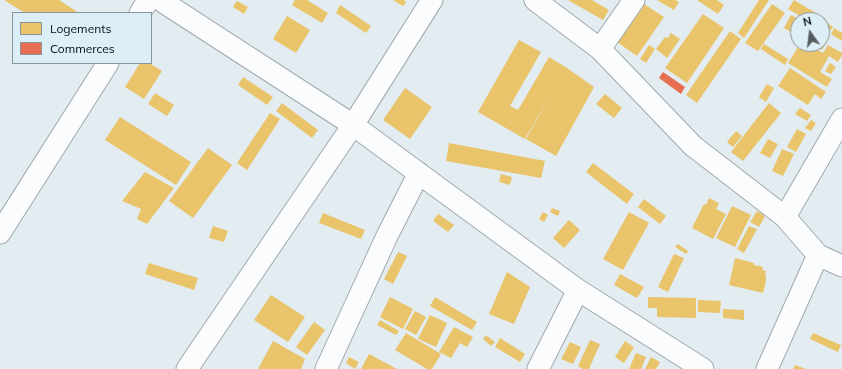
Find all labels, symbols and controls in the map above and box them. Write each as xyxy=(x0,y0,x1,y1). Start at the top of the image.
legend xyxy=(12,12,152,64)
north arrow xyxy=(790,12,830,52)
text: N xyxy=(802,14,813,29)
text: Logements xyxy=(50,21,111,36)
text: Commerces xyxy=(50,41,115,56)

